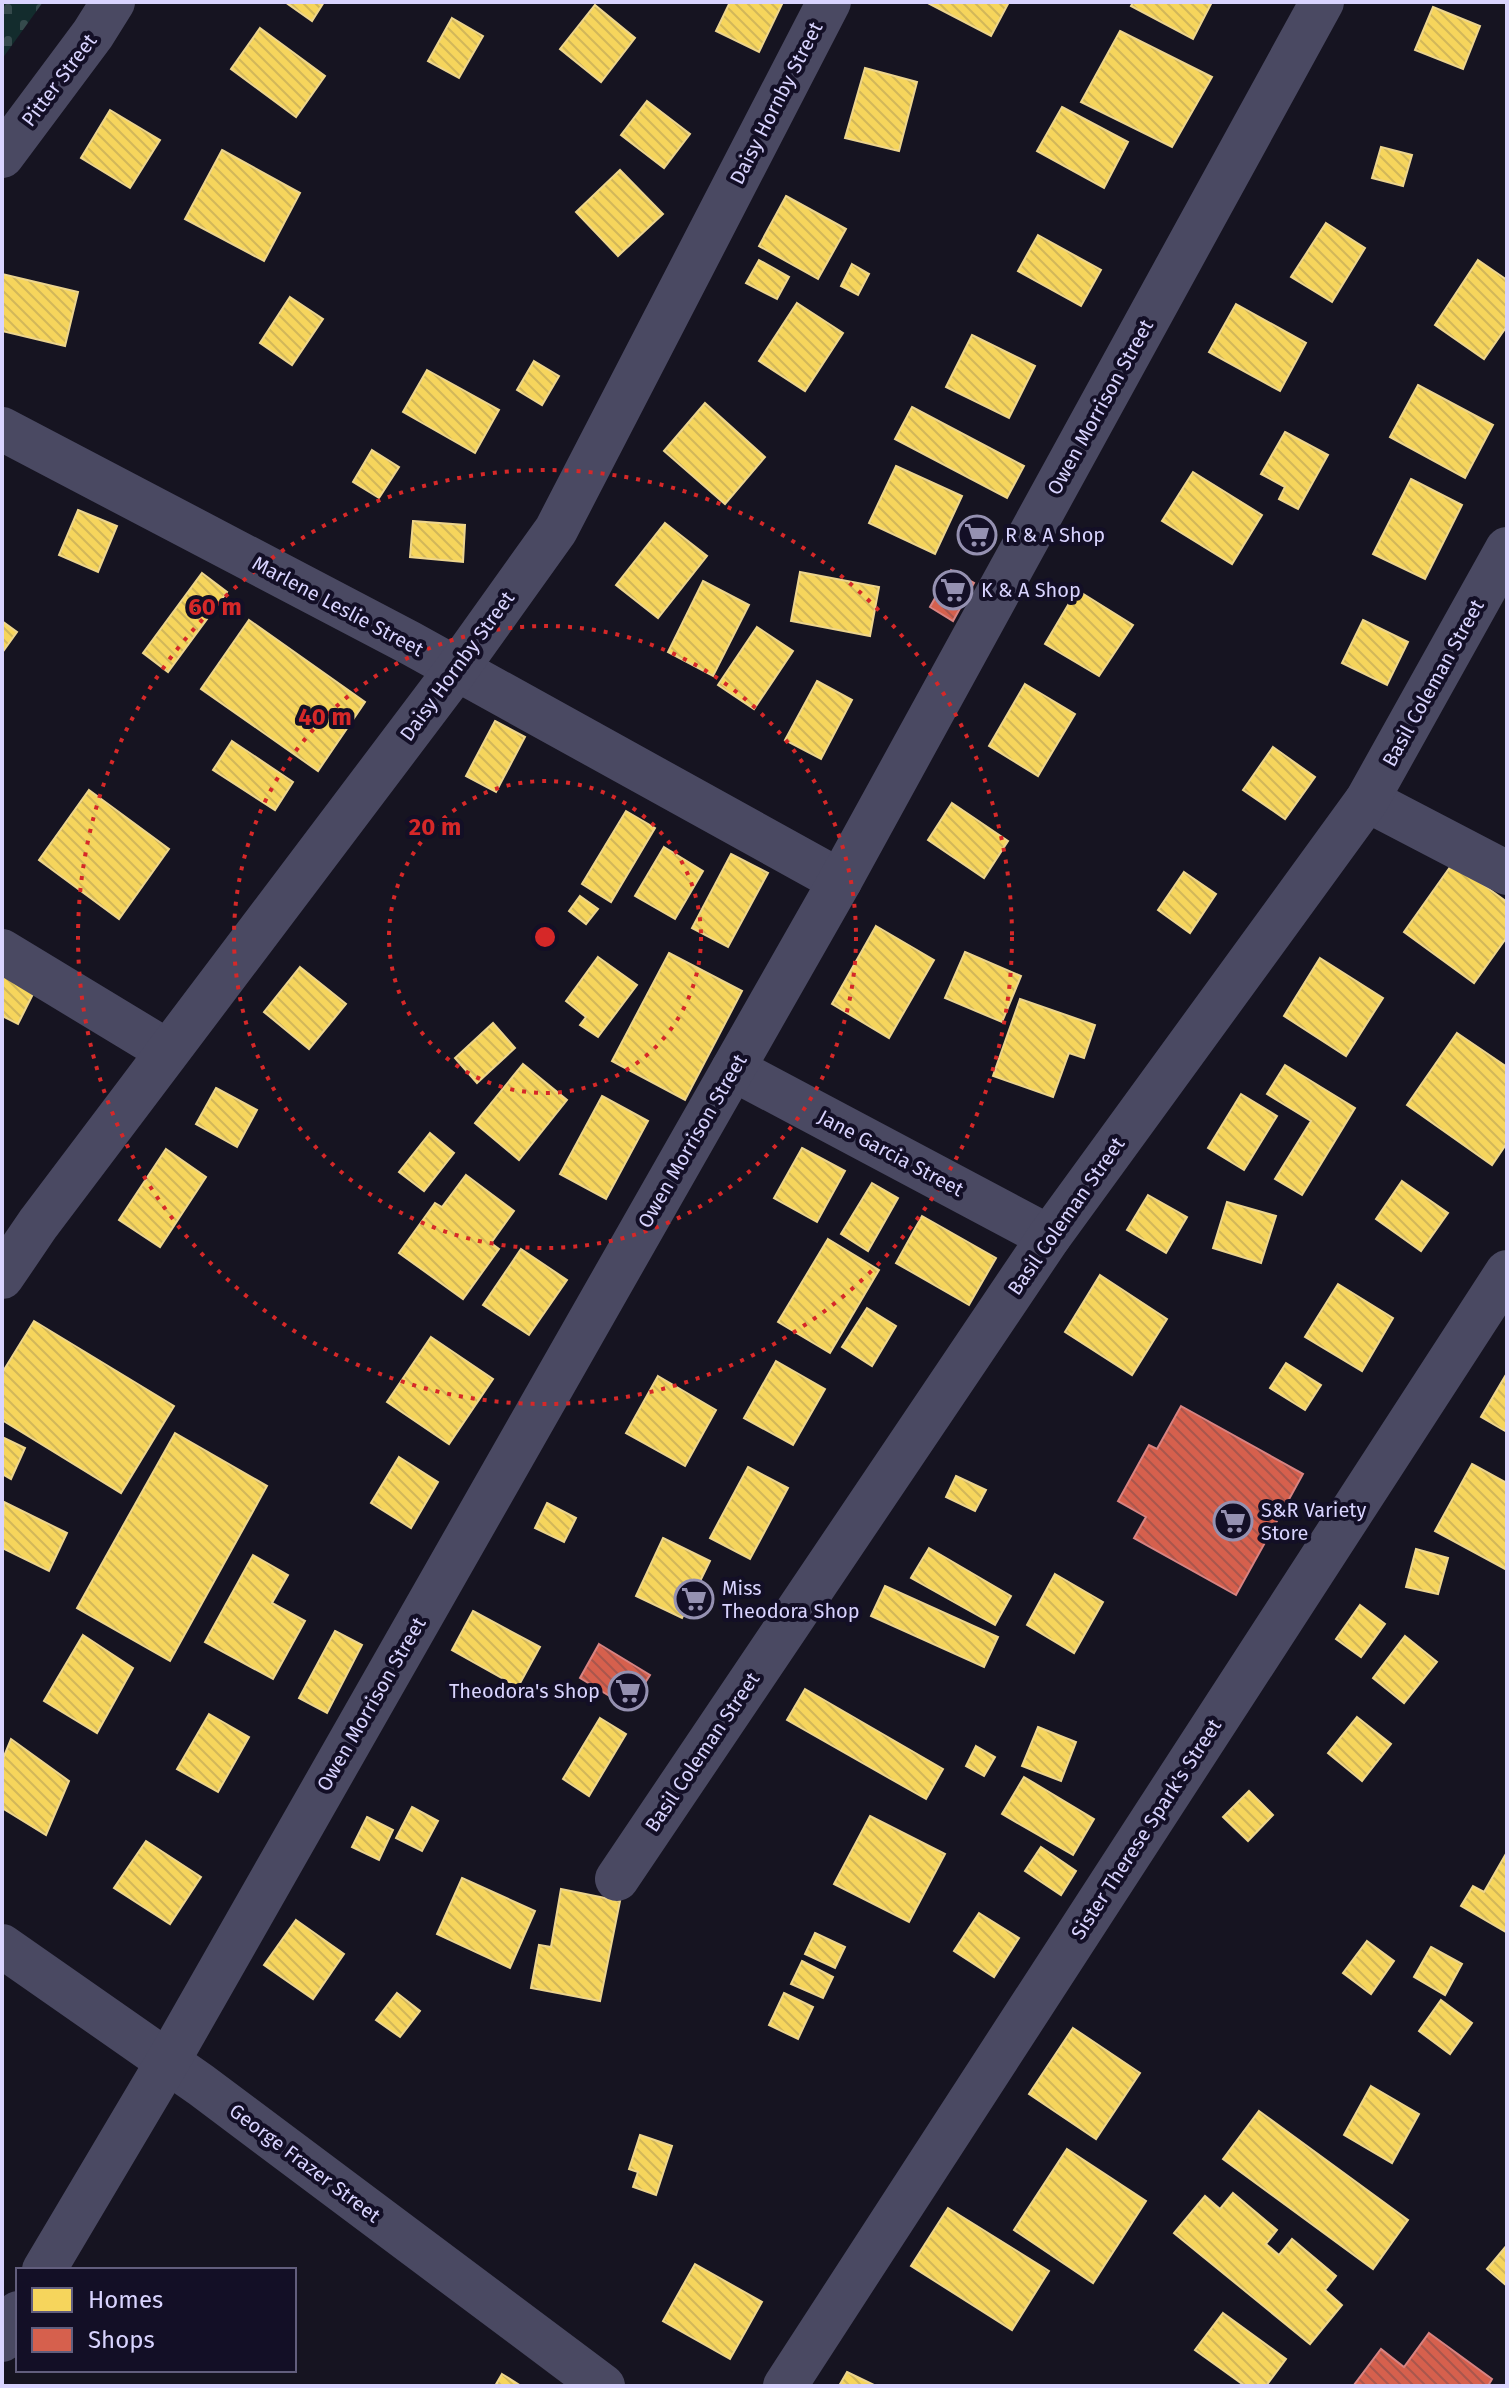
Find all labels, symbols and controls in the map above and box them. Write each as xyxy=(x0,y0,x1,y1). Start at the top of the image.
street label: Daisy Hornby Street xyxy=(725,17,828,188)
street label: Pitter Street xyxy=(16,28,102,131)
street label: Owen Morrison Street xyxy=(1042,314,1159,499)
supermarket icon: R & A Shop xyxy=(956,514,998,556)
place label: R & A Shop xyxy=(1005,523,1105,547)
street label: Marlene Leslie Street xyxy=(248,551,428,662)
supermarket icon: K & A Shop xyxy=(932,569,974,611)
place label: K & A Shop xyxy=(981,578,1081,602)
street label: Daisy Hornby Street xyxy=(395,586,520,746)
text: 60 m xyxy=(188,593,242,621)
street label: Basil Coleman Street xyxy=(1377,595,1489,771)
text: 40 m xyxy=(298,703,352,731)
text: 20 m xyxy=(409,813,461,841)
centre of rings xyxy=(531,923,559,951)
street label: Owen Morrison Street xyxy=(632,1049,752,1232)
street label: Jane Garcia Street xyxy=(814,1105,968,1202)
street label: Basil Coleman Street xyxy=(1002,1132,1130,1300)
place label: S&R Variety Store xyxy=(1261,1498,1366,1545)
supermarket icon: S&R Variety Store xyxy=(1212,1500,1254,1542)
place label: Miss Theodora Shop xyxy=(722,1576,860,1623)
supermarket icon: Miss Theodora Shop xyxy=(673,1578,715,1620)
street label: Owen Morrison Street xyxy=(311,1612,431,1795)
street label: Basil Coleman Street xyxy=(640,1667,765,1836)
supermarket icon: Theodora's Shop xyxy=(607,1670,649,1712)
place label: Theodora's Shop xyxy=(449,1679,600,1703)
street label: Sister Therese Spark's Street xyxy=(1066,1714,1227,1944)
street label: George Frazer Street xyxy=(225,2098,386,2228)
legend xyxy=(16,2268,296,2372)
text: Homes xyxy=(88,2286,163,2314)
text: Shops xyxy=(88,2326,155,2354)

